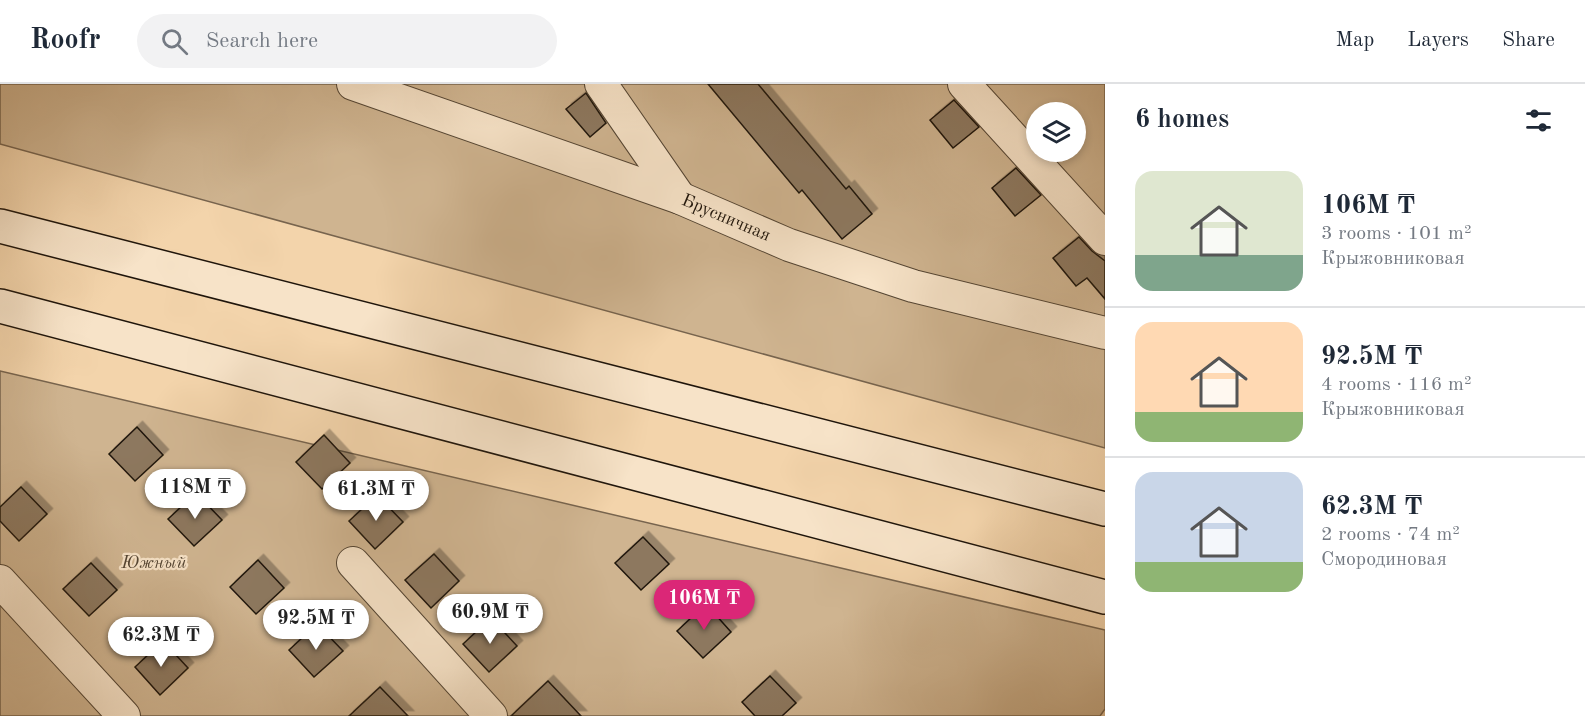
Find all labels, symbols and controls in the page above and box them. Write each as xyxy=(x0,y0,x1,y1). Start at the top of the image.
search box xyxy=(137,14,557,68)
icon: search xyxy=(158,25,191,58)
text: Roofr xyxy=(30,27,101,55)
text: Search here xyxy=(206,30,318,52)
text: Map xyxy=(1335,30,1374,51)
text: Layers xyxy=(1407,30,1469,51)
text: Share xyxy=(1502,30,1555,51)
map controls xyxy=(1026,102,1086,162)
button: layers xyxy=(1026,102,1086,162)
icon: filters xyxy=(1522,104,1555,137)
text: 6 homes xyxy=(1135,107,1229,133)
street label: Брусничная xyxy=(679,191,773,245)
text: 106M ₸ xyxy=(1321,193,1415,219)
icon: home xyxy=(1183,195,1255,267)
text: 3 rooms · 101 m² xyxy=(1321,224,1471,244)
text: Крыжовниковая xyxy=(1321,249,1465,269)
text: 92.5M ₸ xyxy=(1321,344,1423,370)
icon: home xyxy=(1183,346,1255,418)
text: 4 rooms · 116 m² xyxy=(1321,375,1471,395)
text: Крыжовниковая xyxy=(1321,400,1465,420)
pin: 118M ₸ xyxy=(146,469,244,520)
pin: 61.3M ₸ xyxy=(321,471,431,522)
text: 118M ₸ xyxy=(159,478,231,498)
text: 61.3M ₸ xyxy=(337,480,415,500)
text: 62.3M ₸ xyxy=(1321,494,1423,520)
icon: home xyxy=(1183,496,1255,568)
text: 2 rooms · 74 m² xyxy=(1321,525,1460,545)
text: Смородиновая xyxy=(1321,550,1447,570)
park label: Южный xyxy=(120,554,187,572)
pin: 106M ₸ xyxy=(655,580,753,631)
text: 106M ₸ xyxy=(668,589,740,609)
pin: 60.9M ₸ xyxy=(435,594,545,645)
pin: 92.5M ₸ xyxy=(261,600,371,651)
text: 60.9M ₸ xyxy=(451,603,529,623)
text: 92.5M ₸ xyxy=(277,609,355,629)
pin: 62.3M ₸ xyxy=(106,617,216,668)
text: 62.3M ₸ xyxy=(122,626,200,646)

